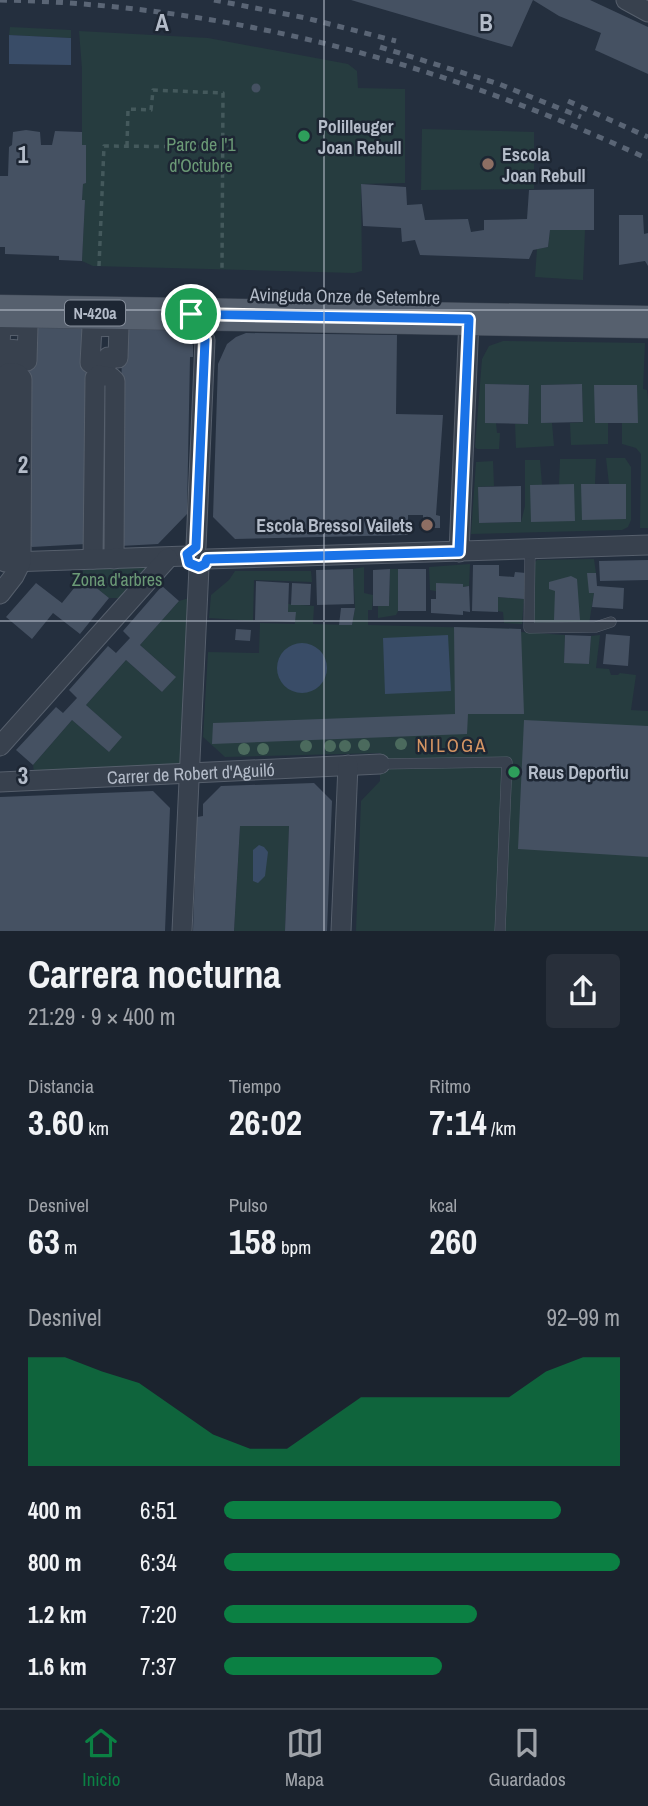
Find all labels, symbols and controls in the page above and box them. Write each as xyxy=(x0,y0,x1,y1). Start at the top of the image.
text: A xyxy=(155,7,169,38)
text: B xyxy=(479,7,493,38)
place label: Polilleuger Joan Rebull xyxy=(318,114,402,160)
marker: Polilleuger Joan Rebull xyxy=(296,128,312,144)
park label: Parc de l'1 d'Octubre xyxy=(166,132,236,178)
text: 1 xyxy=(18,139,29,170)
place label: Escola Joan Rebull xyxy=(502,142,586,188)
marker: Escola Joan Rebull xyxy=(480,156,496,172)
street label: Avinguda Onze de Setembre xyxy=(249,282,440,310)
pin xyxy=(161,284,221,344)
icon: arrive xyxy=(172,295,210,333)
road number: N-420a xyxy=(65,300,125,326)
text: 2 xyxy=(18,449,28,480)
place label: Escola Bressol Vailets xyxy=(256,513,413,538)
marker: Escola Bressol Vailets xyxy=(419,517,435,533)
park label: Zona d'arbres xyxy=(72,567,162,592)
district label: NILOGA xyxy=(417,732,487,758)
street label: Carrer de Robert d'Aguiló xyxy=(106,757,275,789)
text: 3 xyxy=(18,760,28,791)
place label: Reus Deportiu xyxy=(528,760,629,785)
marker: Reus Deportiu xyxy=(506,764,522,780)
text: Carrera nocturna xyxy=(28,949,281,1000)
button: share xyxy=(546,954,620,1028)
text: 21:29 · 9 × 400 m xyxy=(28,1001,175,1032)
text: Distancia xyxy=(28,1073,94,1099)
text: Tiempo xyxy=(229,1073,281,1099)
text: Ritmo xyxy=(429,1073,471,1099)
text: 3.60 xyxy=(28,1099,84,1146)
text: 26:02 xyxy=(229,1099,302,1146)
text: 7:14 xyxy=(429,1099,487,1146)
text: km xyxy=(84,1115,109,1141)
text: /km xyxy=(487,1115,516,1141)
text: Desnivel xyxy=(28,1192,89,1218)
text: Pulso xyxy=(229,1192,268,1218)
text: kcal xyxy=(429,1192,457,1218)
text: 63 xyxy=(28,1218,60,1265)
text: 158 xyxy=(229,1218,277,1265)
text: 260 xyxy=(429,1218,477,1265)
text: m xyxy=(60,1234,77,1260)
text: bpm xyxy=(277,1234,311,1260)
text: Desnivel xyxy=(28,1302,101,1333)
text: 92–99 m xyxy=(547,1302,620,1333)
text: 400 m xyxy=(28,1495,81,1526)
text: 6:51 xyxy=(140,1495,177,1526)
text: 800 m xyxy=(28,1547,81,1578)
text: 6:34 xyxy=(140,1547,177,1578)
text: 1.2 km xyxy=(28,1599,87,1630)
text: 7:20 xyxy=(140,1599,177,1630)
text: 1.6 km xyxy=(28,1651,87,1682)
text: 7:37 xyxy=(140,1651,177,1682)
tab: Inicio xyxy=(82,1724,120,1792)
tab: Mapa xyxy=(285,1724,324,1792)
tab: Guardados xyxy=(489,1724,566,1792)

